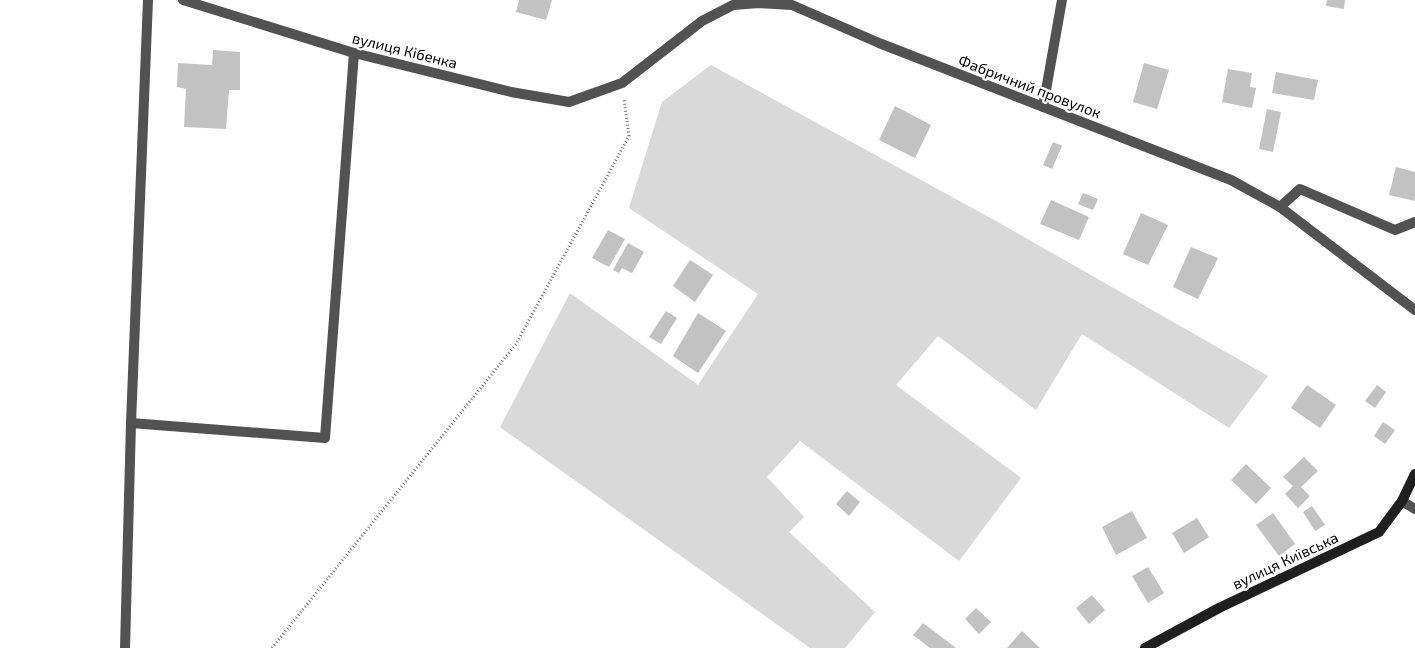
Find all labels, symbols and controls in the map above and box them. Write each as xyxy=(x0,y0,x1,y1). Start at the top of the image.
street label: вулиця Кібенка xyxy=(350,28,460,73)
street label: Фабричний провулок xyxy=(956,51,1104,122)
street label: вулиця Київська xyxy=(1229,528,1341,593)

